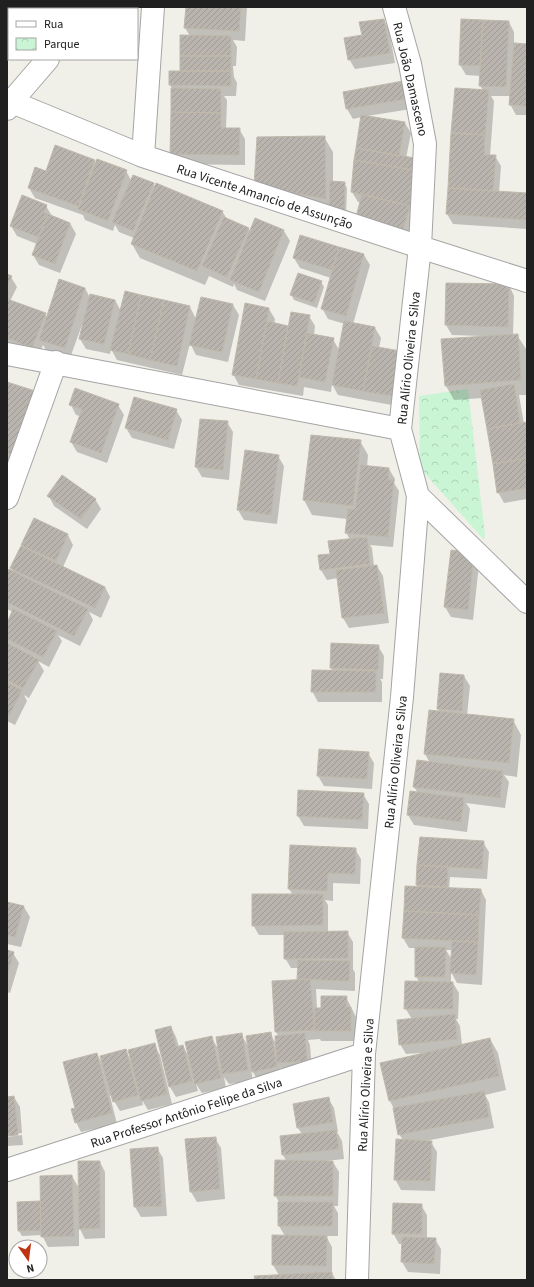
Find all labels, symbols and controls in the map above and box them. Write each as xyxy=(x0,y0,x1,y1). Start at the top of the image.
legend xyxy=(8,8,138,60)
text: Rua xyxy=(44,16,63,33)
street label: Rua João Damasceno xyxy=(388,20,432,138)
text: Parque xyxy=(44,36,80,53)
street label: Rua Vicente Amancio de Assunção xyxy=(174,160,355,234)
street label: Rua Alírio Oliveira e Silva xyxy=(393,291,425,425)
street label: Rua Alírio Oliveira e Silva xyxy=(380,695,412,829)
street label: Rua Alírio Oliveira e Silva xyxy=(354,1018,378,1152)
street label: Rua Professor Antônio Felipe da Silva xyxy=(88,1073,284,1153)
north arrow xyxy=(8,1239,48,1279)
text: N xyxy=(25,1260,36,1276)

